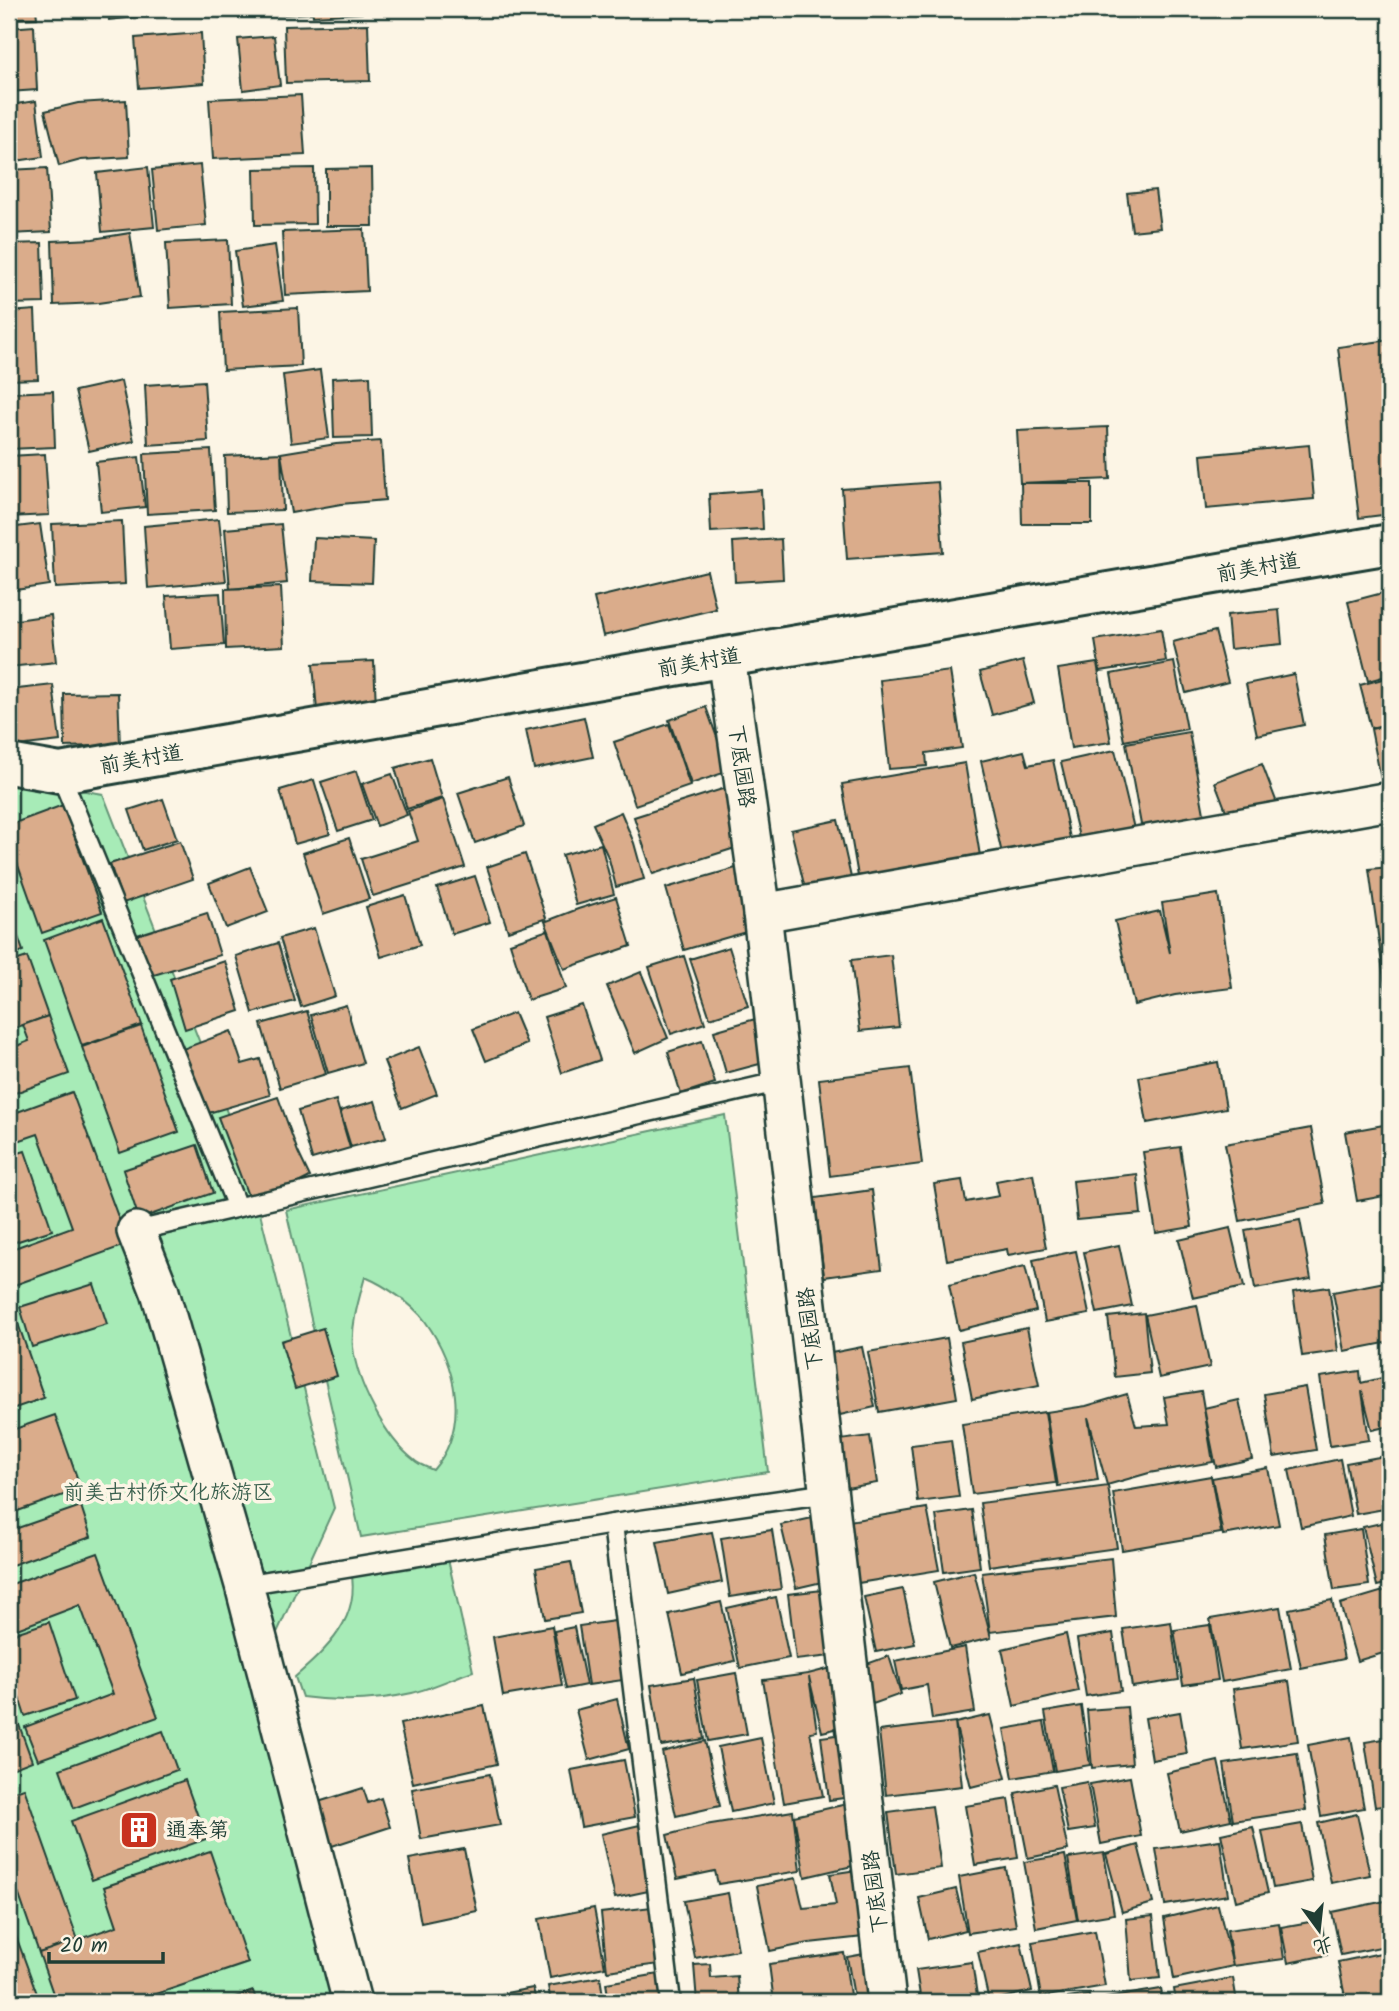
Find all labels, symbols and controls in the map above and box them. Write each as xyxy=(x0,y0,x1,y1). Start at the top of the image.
street label: 前美村道 xyxy=(1214,545,1302,592)
street label: 前美村道 xyxy=(655,640,743,687)
street label: 下底园路 xyxy=(718,722,763,810)
street label: 前美村道 xyxy=(97,737,185,784)
street label: 下底园路 xyxy=(790,1285,833,1373)
park label: 前美古村侨文化旅游区 xyxy=(63,1477,273,1510)
building icon: 通奉第 xyxy=(118,1809,160,1851)
place label: 通奉第 xyxy=(166,1815,229,1848)
street label: 下底园路 xyxy=(855,1848,898,1936)
north arrow xyxy=(1284,1896,1354,1966)
scale bar xyxy=(49,1920,163,1964)
text: 北 xyxy=(1310,1928,1336,1961)
text: 20 m xyxy=(60,1930,108,1963)

